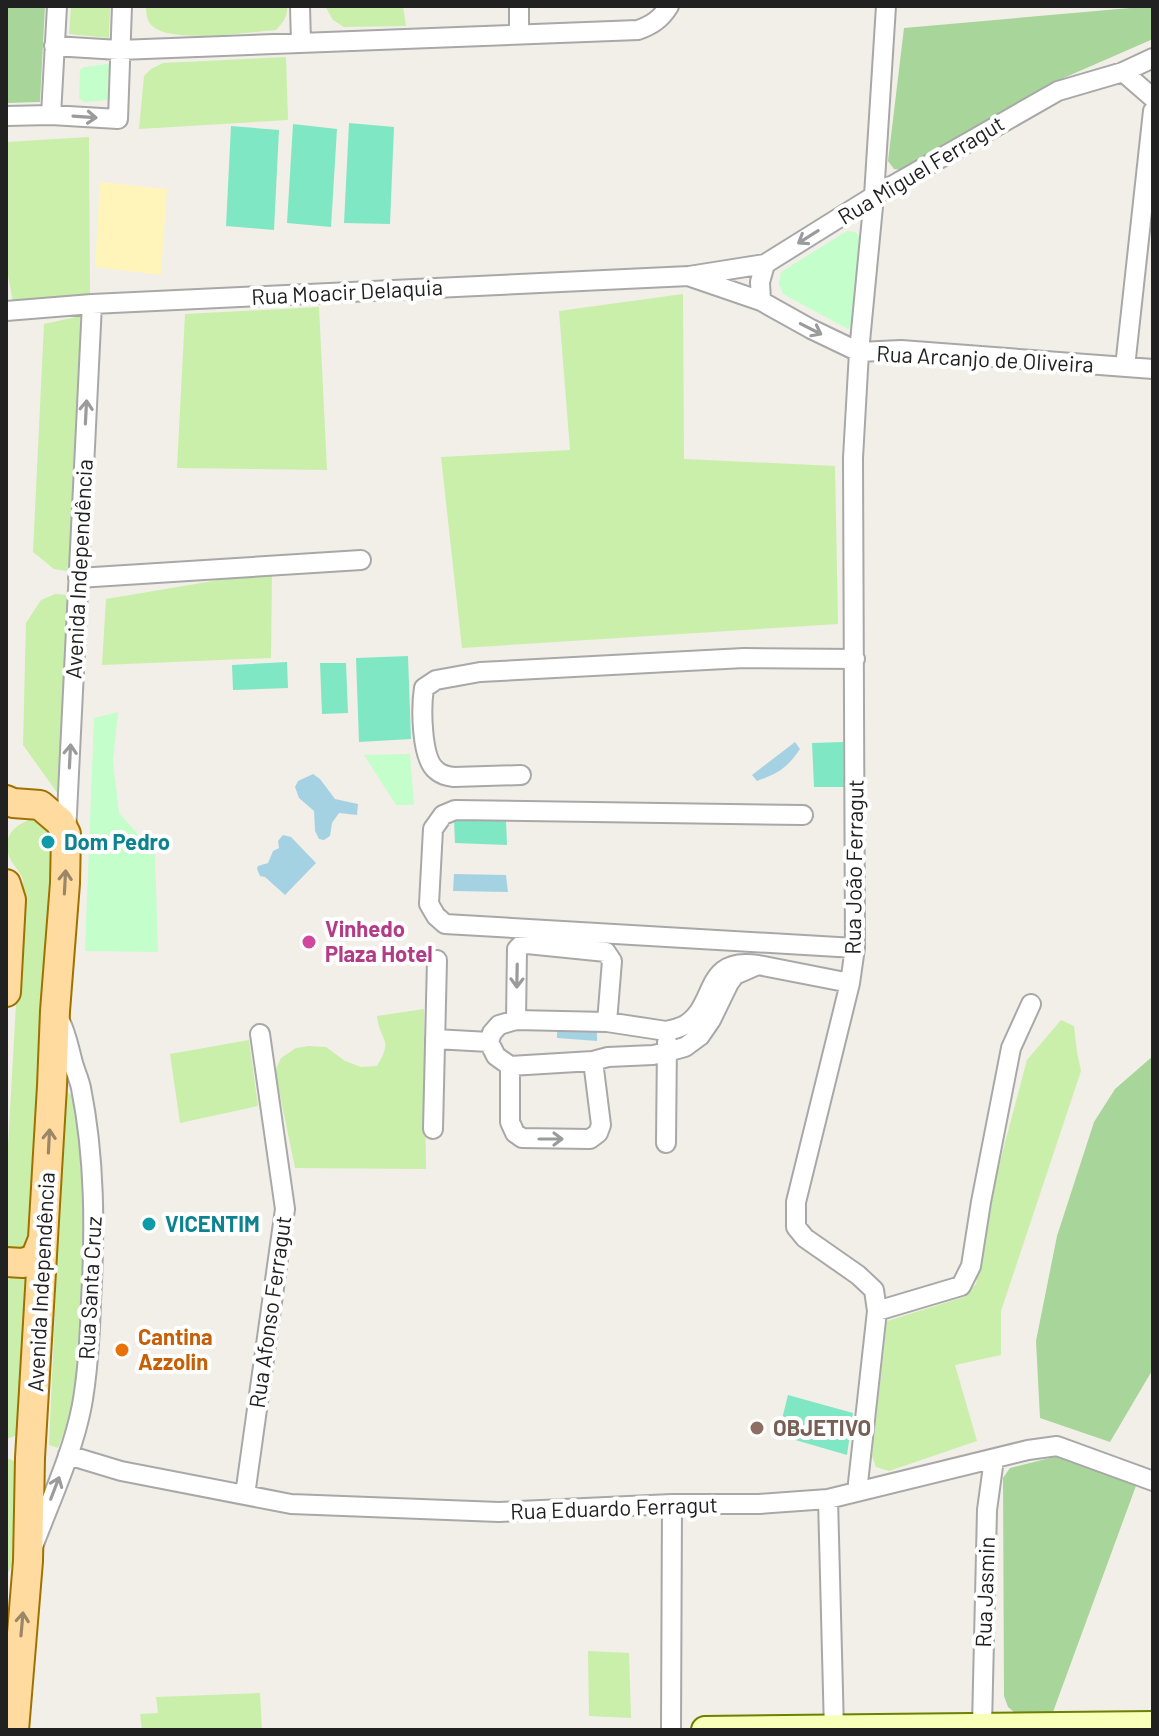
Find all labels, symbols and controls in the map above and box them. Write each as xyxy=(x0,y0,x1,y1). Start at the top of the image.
street label: Rua Miguel Ferragut xyxy=(833,109,1008,229)
one-way arrow xyxy=(71,110,98,125)
one-way arrow xyxy=(797,229,820,245)
street label: Rua Moacir Delaquia xyxy=(251,273,443,309)
one-way arrow xyxy=(799,322,823,337)
street label: Rua Arcanjo de Oliveira xyxy=(876,339,1094,377)
one-way arrow xyxy=(79,399,94,426)
street label: Avenida Independência xyxy=(59,458,97,679)
one-way arrow xyxy=(63,743,78,770)
street label: Rua João Ferragut xyxy=(838,779,868,955)
place label: Dom Pedro xyxy=(64,828,170,854)
marker: Dom Pedro xyxy=(39,833,57,851)
one-way arrow xyxy=(58,869,73,896)
place label: Vinhedo Plaza Hotel xyxy=(325,915,433,966)
marker: Vinhedo Plaza Hotel xyxy=(300,933,318,951)
one-way arrow xyxy=(509,962,525,989)
one-way arrow xyxy=(42,1128,57,1155)
one-way arrow xyxy=(537,1131,564,1147)
street label: Avenida Independência xyxy=(21,1171,59,1392)
place label: VICENTIM xyxy=(165,1210,260,1236)
street label: Rua Afonso Ferragut xyxy=(243,1214,295,1410)
marker: VICENTIM xyxy=(140,1215,158,1233)
street label: Rua Santa Cruz xyxy=(72,1216,106,1360)
place label: Cantina Azzolin xyxy=(138,1323,213,1374)
marker: Cantina Azzolin xyxy=(113,1341,131,1359)
place label: OBJETIVO xyxy=(773,1414,871,1440)
marker: OBJETIVO xyxy=(748,1419,766,1437)
one-way arrow xyxy=(49,1476,63,1501)
street label: Rua Eduardo Ferragut xyxy=(510,1490,718,1524)
street label: Rua Jasmin xyxy=(969,1536,999,1648)
one-way arrow xyxy=(15,1611,30,1638)

